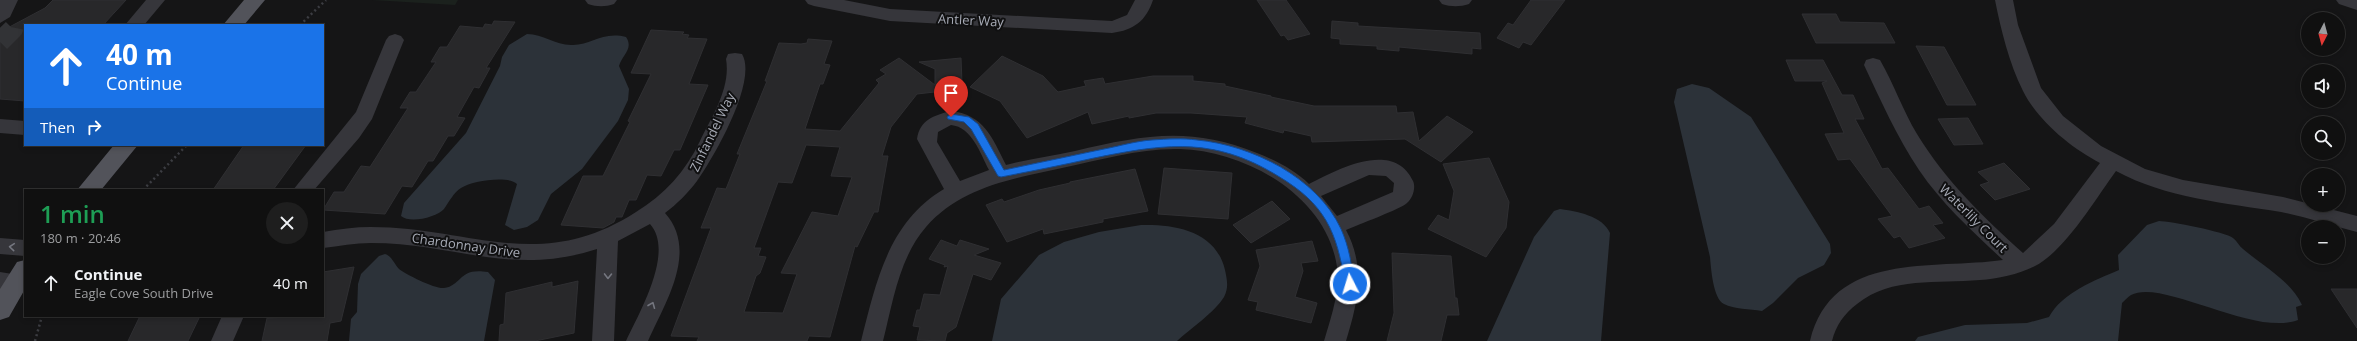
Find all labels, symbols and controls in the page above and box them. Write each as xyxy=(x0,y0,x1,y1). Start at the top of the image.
street label: Antler Way xyxy=(938,9,1005,31)
north arrow xyxy=(2301,12,2345,56)
map controls xyxy=(2301,12,2345,264)
text: 40 m xyxy=(106,35,173,73)
icon: ahead xyxy=(40,40,92,92)
button: sound xyxy=(2301,64,2345,108)
text: Continue xyxy=(106,71,182,95)
pin xyxy=(934,76,968,117)
icon: arrive xyxy=(940,82,962,104)
street label: Zinfandel Way xyxy=(685,89,739,175)
icon: right xyxy=(83,116,105,138)
button: search xyxy=(2301,116,2345,160)
text: Then xyxy=(40,117,75,137)
button: + xyxy=(2301,168,2345,212)
street label: Waterlily Court xyxy=(1936,180,2012,256)
text: 1 min xyxy=(40,197,105,230)
button: close xyxy=(266,202,308,244)
button: − xyxy=(2301,220,2345,264)
street label: Chardonnay Drive xyxy=(411,228,521,262)
text: 180 m · 20:46 xyxy=(40,229,121,247)
one-way arrow xyxy=(9,242,16,251)
position arrow xyxy=(1329,263,1371,305)
text: Continue xyxy=(74,264,142,284)
icon: ahead xyxy=(40,272,62,294)
text: 40 m xyxy=(273,273,308,293)
one-way arrow xyxy=(604,273,612,279)
text: Eagle Cove South Drive xyxy=(74,284,213,302)
one-way arrow xyxy=(647,301,655,309)

